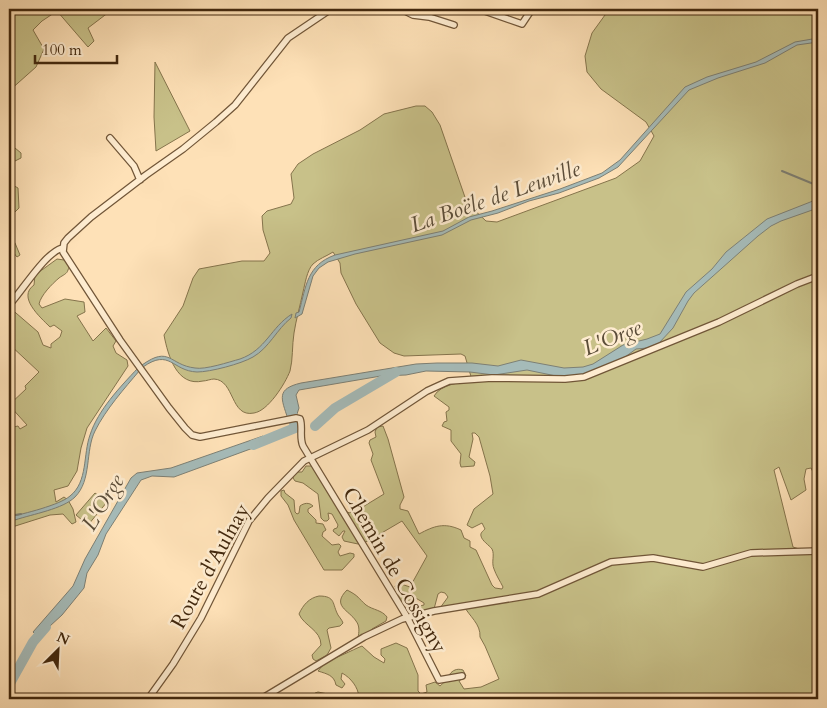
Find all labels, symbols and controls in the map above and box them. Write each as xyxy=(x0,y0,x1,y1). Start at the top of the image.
scale bar xyxy=(35,32,118,64)
text: 100 m xyxy=(42,40,82,60)
water label: La Boële de Leuville xyxy=(406,154,585,240)
water label: L'Orge xyxy=(579,312,647,363)
water label: L'Orge xyxy=(74,468,132,536)
street label: Chemin de Cossigny xyxy=(335,482,454,658)
street label: Route d'Aulnay xyxy=(164,498,257,634)
north arrow xyxy=(32,626,82,676)
text: N xyxy=(54,627,73,650)

